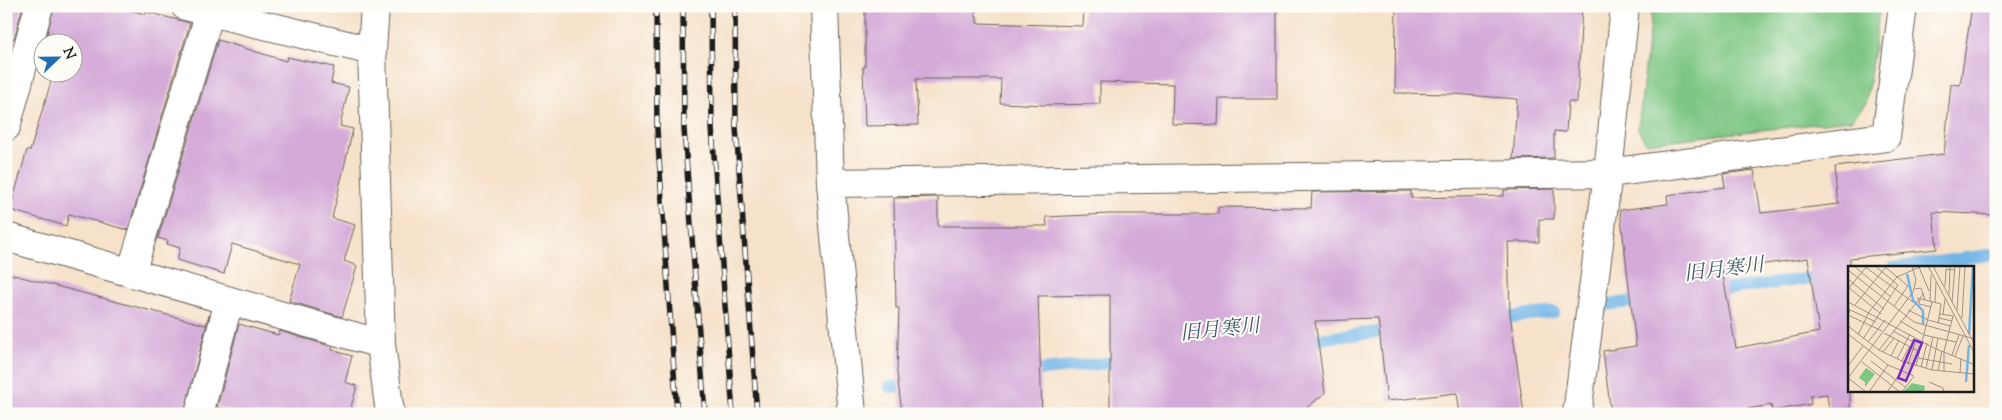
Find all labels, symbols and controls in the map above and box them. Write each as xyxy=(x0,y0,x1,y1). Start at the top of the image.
north arrow xyxy=(32,32,82,82)
text: N xyxy=(57,45,80,63)
water label: 旧月寒川 xyxy=(1683,251,1767,290)
inset map xyxy=(1848,266,1974,392)
water label: 旧月寒川 xyxy=(1179,312,1263,350)

